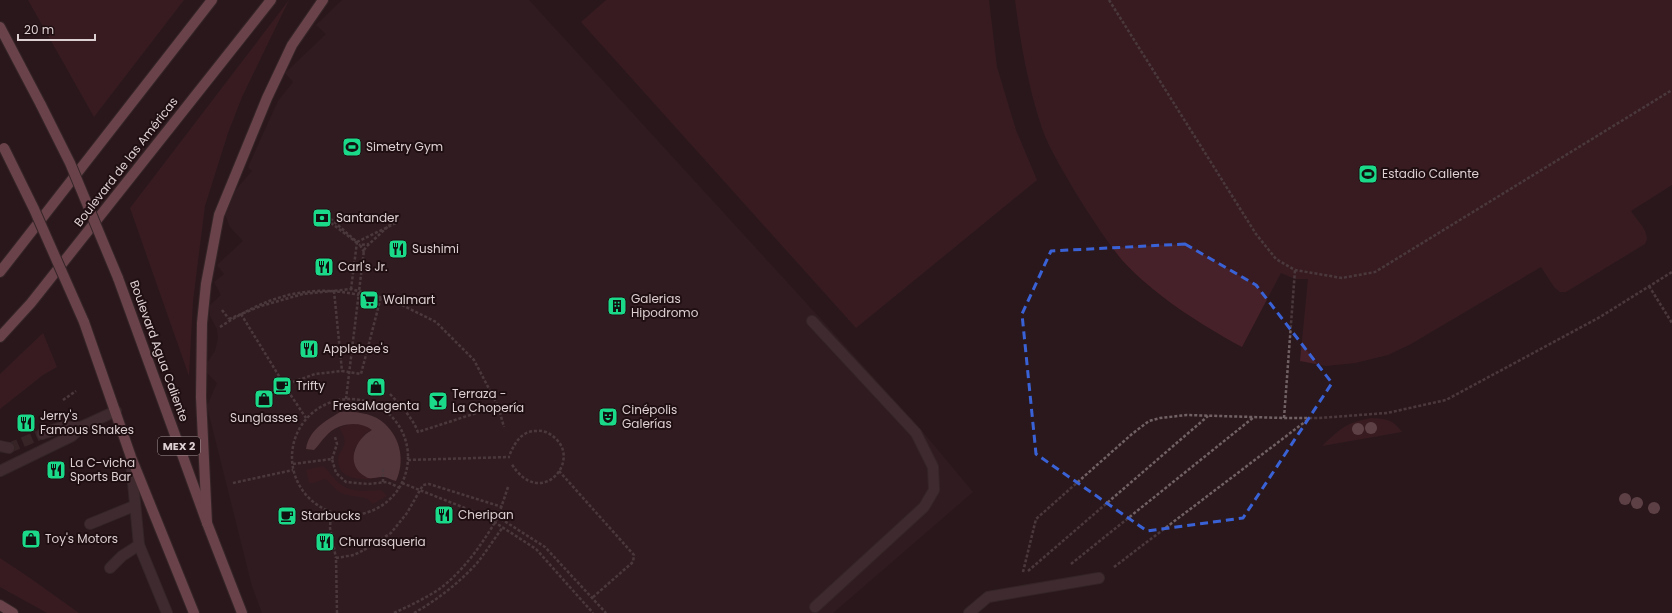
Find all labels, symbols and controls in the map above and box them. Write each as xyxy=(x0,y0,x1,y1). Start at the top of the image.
scale bar xyxy=(18,16,95,42)
text: 20 m xyxy=(24,21,54,38)
street label: Boulevard de las Américas xyxy=(70,93,182,230)
sports icon: Simetry Gym xyxy=(341,136,363,158)
place label: Simetry Gym xyxy=(366,138,443,155)
sports icon: Estadio Caliente xyxy=(1357,163,1379,185)
place label: Estadio Caliente xyxy=(1382,165,1479,182)
bank icon: Santander xyxy=(311,207,333,229)
place label: Santander xyxy=(336,209,400,226)
restaurant icon: Sushimi xyxy=(387,238,409,260)
place label: Sushimi xyxy=(412,240,459,257)
restaurant icon: Carl's Jr. xyxy=(313,256,335,278)
place label: Carl's Jr. xyxy=(338,258,388,275)
street label: Boulevard Agua Caliente xyxy=(126,278,193,424)
supermarket icon: Walmart xyxy=(358,289,380,311)
place label: Galerias Hipodromo xyxy=(631,290,699,321)
place label: Walmart xyxy=(383,291,435,308)
building icon: Galerias Hipodromo xyxy=(606,295,628,317)
restaurant icon: Applebee's xyxy=(298,338,320,360)
place label: Applebee's xyxy=(323,340,389,357)
cafe icon: Trifty xyxy=(271,375,293,397)
shop icon: FresaMagenta xyxy=(365,376,387,398)
place label: Trifty xyxy=(296,377,325,394)
place label: Terraza - La Chopería xyxy=(452,385,524,416)
shop icon: Sunglasses xyxy=(253,388,275,410)
bar icon: Terraza - La Chopería xyxy=(427,390,449,412)
place label: FresaMagenta xyxy=(333,397,419,414)
place label: Cinépolis Galerías xyxy=(622,401,677,432)
theatre icon: Cinépolis Galerías xyxy=(597,406,619,428)
place label: Jerry's Famous Shakes xyxy=(40,407,134,438)
place label: Sunglasses xyxy=(230,409,298,426)
restaurant icon: Jerry's Famous Shakes xyxy=(15,412,37,434)
road number: MEX 2 xyxy=(158,437,200,455)
place label: La C-vicha Sports Bar xyxy=(70,454,135,485)
restaurant icon: La C-vicha Sports Bar xyxy=(45,459,67,481)
restaurant icon: Cheripan xyxy=(433,504,455,526)
cafe icon: Starbucks xyxy=(276,505,298,527)
place label: Cheripan xyxy=(458,506,514,523)
place label: Starbucks xyxy=(301,507,361,524)
shop icon: Toy's Motors xyxy=(20,528,42,550)
place label: Toy's Motors xyxy=(45,530,118,547)
restaurant icon: Churrasqueria xyxy=(314,531,336,553)
place label: Churrasqueria xyxy=(339,533,426,550)

